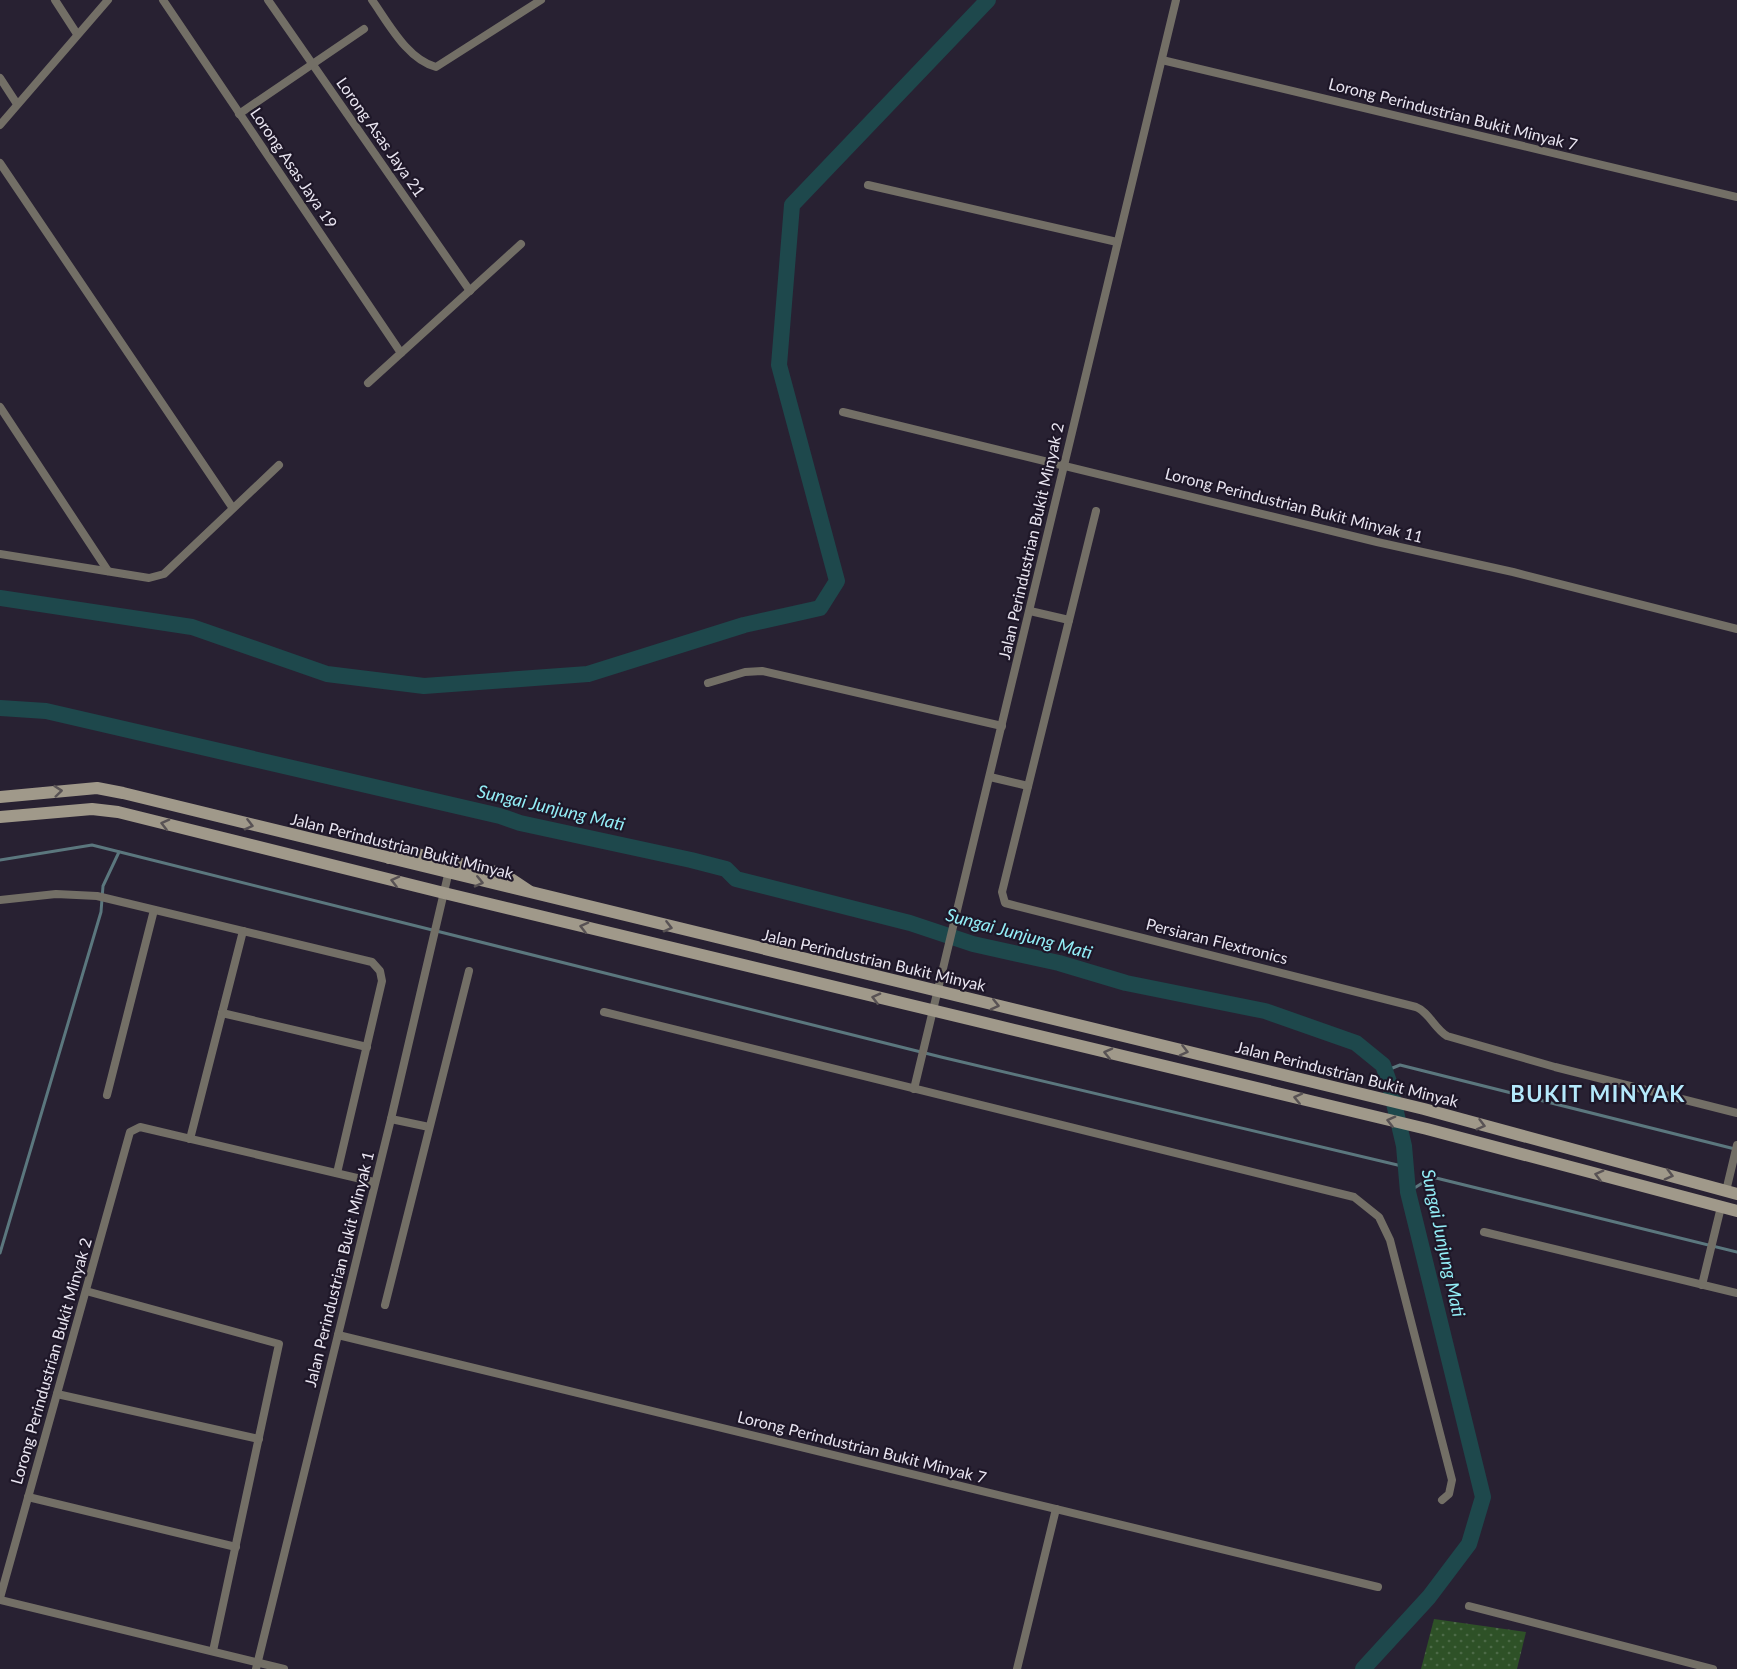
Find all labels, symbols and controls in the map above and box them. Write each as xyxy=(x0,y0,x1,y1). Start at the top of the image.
street label: Lorong Asas Jaya 21 xyxy=(333,73,430,200)
street label: Lorong Perindustrian Bukit Minyak 7 xyxy=(1327,73,1580,154)
street label: Lorong Asas Jaya 19 xyxy=(247,104,342,232)
street label: Jalan Perindustrian Bukit Minyak 2 xyxy=(994,421,1067,661)
street label: Lorong Perindustrian Bukit Minyak 11 xyxy=(1163,463,1425,546)
water label: Sungai Junjung Mati xyxy=(475,779,628,835)
one-way arrow xyxy=(54,785,63,798)
street label: Jalan Perindustrian Bukit Minyak xyxy=(289,809,516,883)
one-way arrow xyxy=(243,817,253,830)
one-way arrow xyxy=(160,818,170,831)
one-way arrow xyxy=(473,874,483,887)
one-way arrow xyxy=(390,876,400,889)
water label: Sungai Junjung Mati xyxy=(944,903,1095,963)
street label: Persiaran Flextronics xyxy=(1144,914,1290,967)
one-way arrow xyxy=(663,920,673,933)
one-way arrow xyxy=(580,922,590,935)
street label: Jalan Perindustrian Bukit Minyak xyxy=(760,925,989,995)
one-way arrow xyxy=(871,992,881,1005)
one-way arrow xyxy=(989,998,999,1011)
street label: Jalan Perindustrian Bukit Minyak xyxy=(1234,1037,1461,1111)
one-way arrow xyxy=(1179,1044,1189,1057)
one-way arrow xyxy=(1103,1047,1113,1060)
district label: BUKIT MINYAK xyxy=(1510,1080,1686,1107)
one-way arrow xyxy=(1293,1093,1303,1106)
one-way arrow xyxy=(1386,1115,1396,1128)
one-way arrow xyxy=(1476,1117,1486,1130)
street label: Jalan Perindustrian Bukit Minyak 1 xyxy=(300,1149,377,1389)
water label: Sungai Junjung Mati xyxy=(1418,1167,1471,1319)
one-way arrow xyxy=(1664,1168,1674,1181)
one-way arrow xyxy=(1594,1170,1605,1182)
street label: Lorong Perindustrian Bukit Minyak 2 xyxy=(6,1235,95,1486)
street label: Lorong Perindustrian Bukit Minyak 7 xyxy=(736,1406,989,1487)

